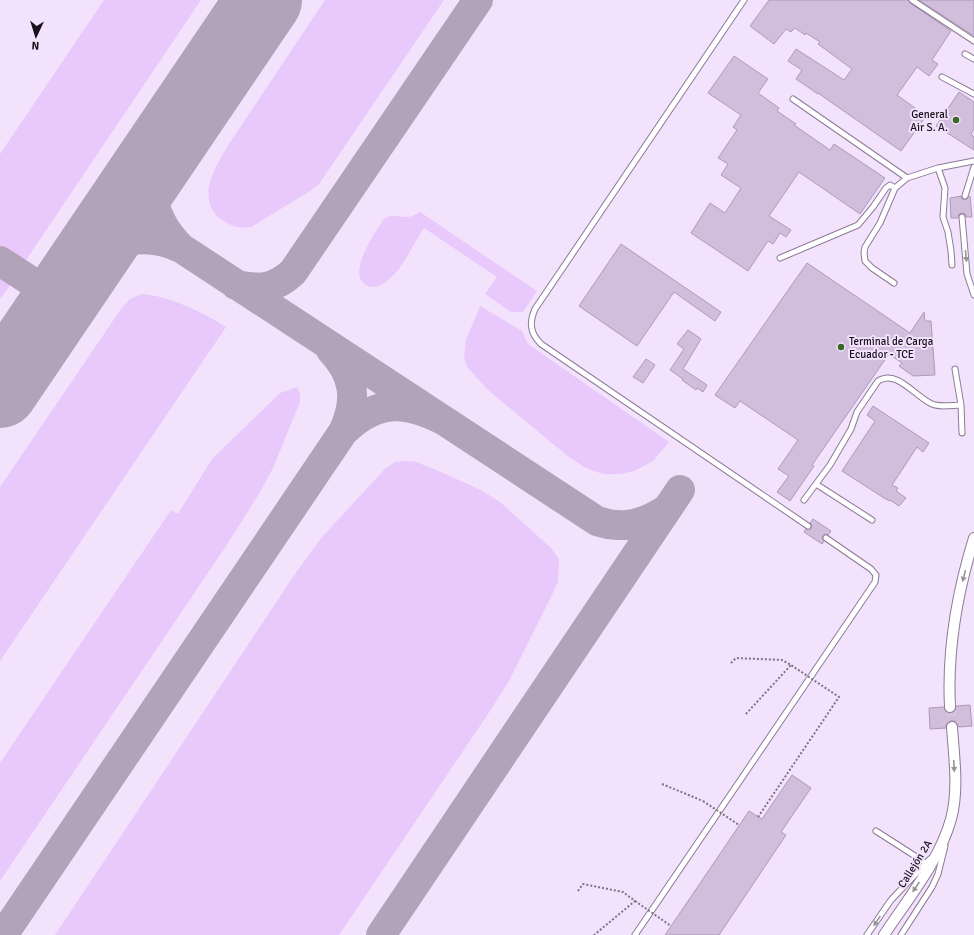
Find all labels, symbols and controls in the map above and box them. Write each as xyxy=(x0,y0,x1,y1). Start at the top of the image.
north arrow xyxy=(16,16,56,56)
text: N xyxy=(31,39,40,52)
place label: General Air S. A. xyxy=(910,108,948,134)
marker: General Air S. A. xyxy=(951,115,961,125)
one-way arrow xyxy=(962,250,969,262)
place label: Terminal de Carga Ecuador - TCE xyxy=(849,335,934,361)
marker: Terminal de Carga Ecuador - TCE xyxy=(836,342,846,352)
one-way arrow xyxy=(960,570,966,582)
one-way arrow xyxy=(951,760,957,773)
street label: Callejón 2A xyxy=(895,838,935,890)
one-way arrow xyxy=(912,882,920,892)
one-way arrow xyxy=(873,916,881,926)

